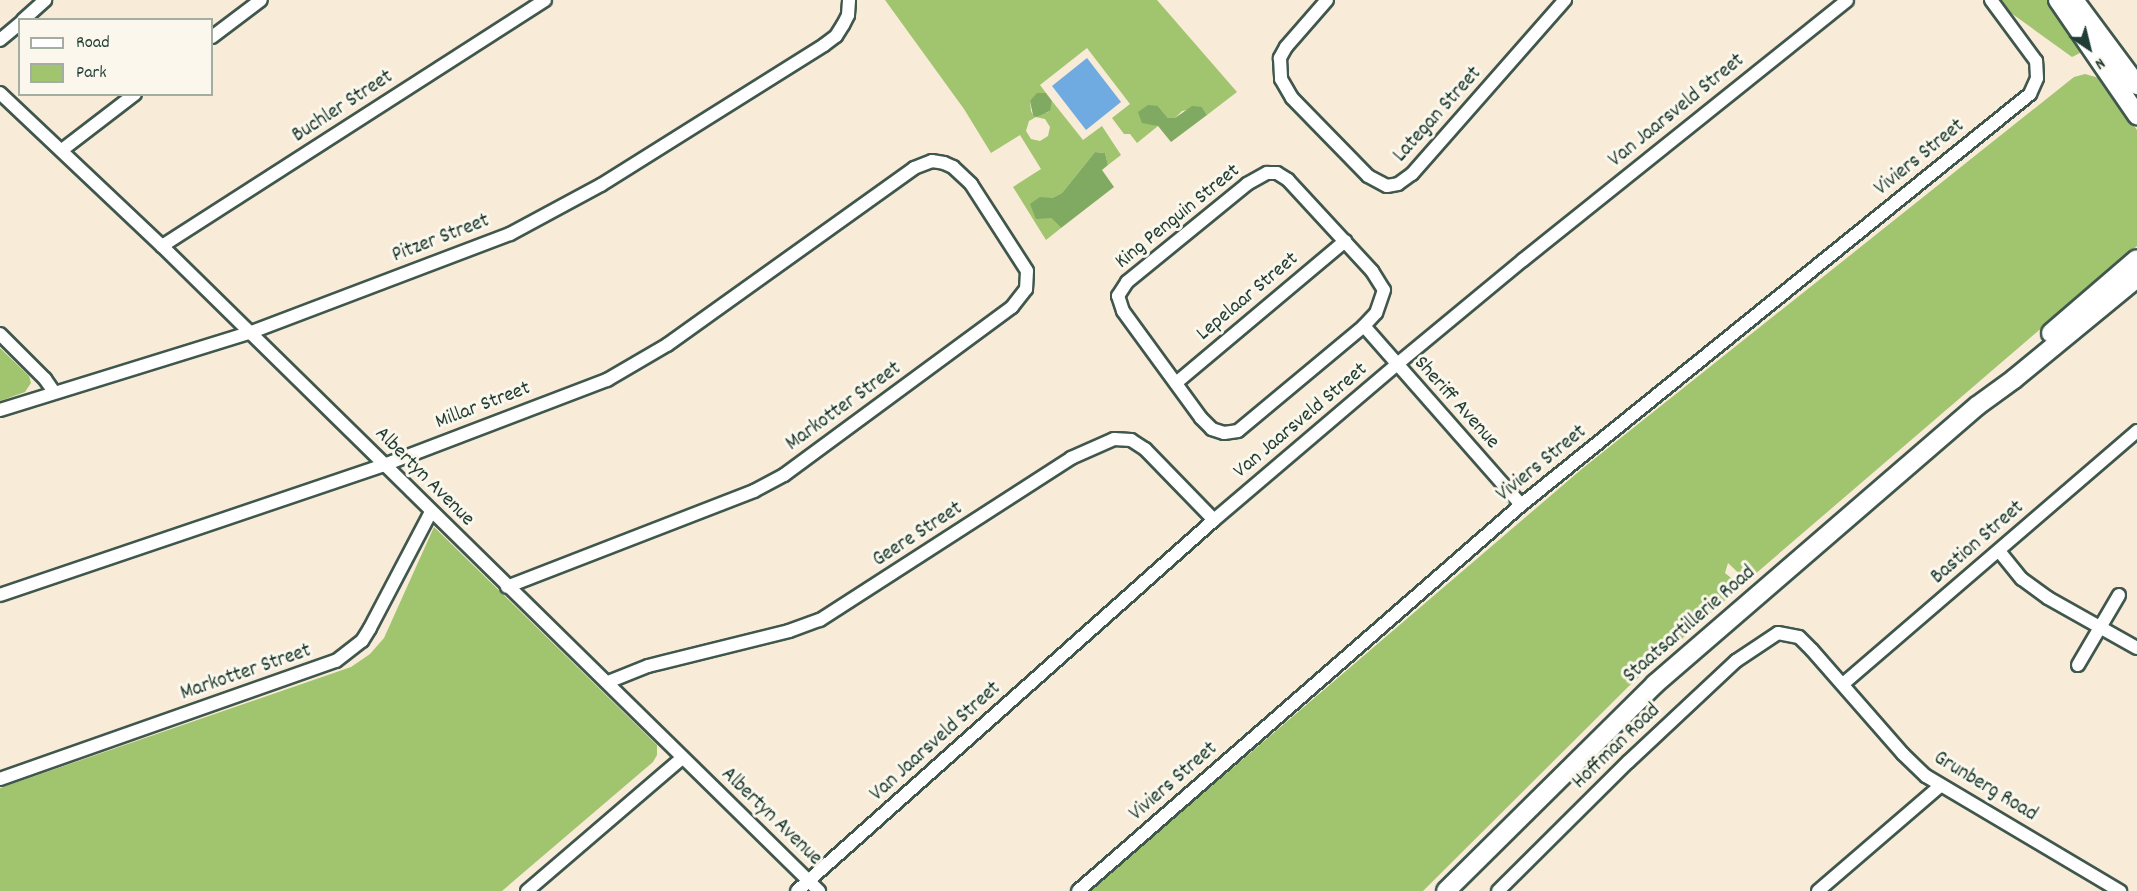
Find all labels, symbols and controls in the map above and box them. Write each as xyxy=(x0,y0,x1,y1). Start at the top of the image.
legend xyxy=(18,18,213,96)
north arrow xyxy=(2059,18,2119,78)
text: Road xyxy=(76,31,110,56)
street label: Van Jaarsveld Street xyxy=(1604,49,1750,173)
text: N xyxy=(2090,51,2109,75)
text: Park xyxy=(76,61,107,86)
street label: Lategan Street xyxy=(1388,62,1488,168)
street label: Buchler Street xyxy=(288,65,398,149)
street label: Viviers Street xyxy=(1870,114,1970,202)
street label: King Penguin Street xyxy=(1110,159,1246,275)
street label: Pitzer Street xyxy=(389,209,493,269)
street label: Lepelaar Street xyxy=(1192,247,1304,347)
street label: Sheriff Avenue xyxy=(1408,351,1504,455)
street label: Markotter Street xyxy=(781,357,907,457)
street label: Van Jaarsveld Street xyxy=(1229,358,1373,484)
street label: Millar Street xyxy=(432,376,534,436)
street label: Viviers Street xyxy=(1492,420,1592,508)
street label: Albertyn Avenue xyxy=(369,422,479,532)
street label: Bastion Street xyxy=(1926,496,2030,590)
street label: Geere Street xyxy=(868,497,968,573)
street label: Staatsartillerie Road xyxy=(1619,561,1761,689)
street label: Markotter Street xyxy=(177,639,315,707)
street label: Van Jaarsveld Street xyxy=(865,677,1007,807)
street label: Hoffman Road xyxy=(1568,699,1666,795)
street label: Viviers Street xyxy=(1125,737,1223,827)
street label: Grunberg Road xyxy=(1929,746,2041,828)
street label: Albertyn Avenue xyxy=(715,763,827,871)

